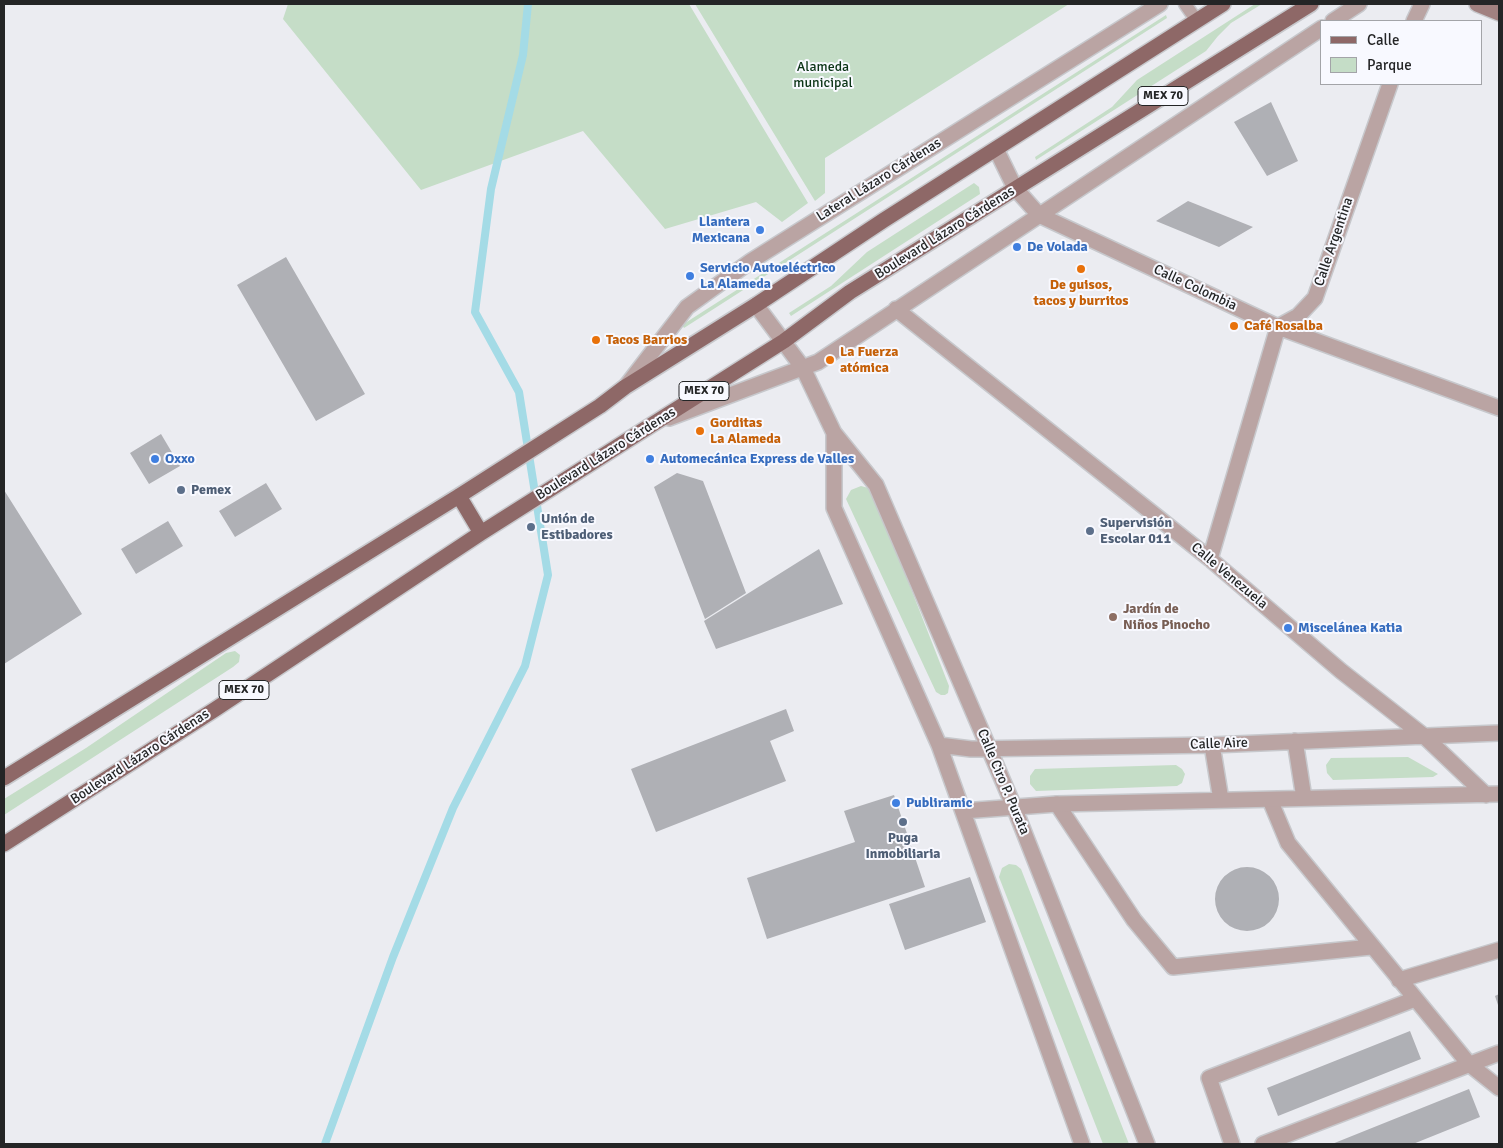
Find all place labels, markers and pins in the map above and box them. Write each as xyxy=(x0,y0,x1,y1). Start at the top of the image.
place label: Llantera Mexicana xyxy=(692,214,750,246)
marker: Llantera Mexicana xyxy=(754,224,766,236)
place label: De Volada xyxy=(1027,239,1088,255)
marker: De Volada xyxy=(1011,241,1023,253)
place label: Servicio Autoeléctrico La Alameda xyxy=(700,260,835,292)
marker: De guisos, tacos y burritos xyxy=(1075,263,1087,275)
marker: Servicio Autoeléctrico La Alameda xyxy=(684,270,696,282)
place label: De guisos, tacos y burritos xyxy=(1034,277,1128,310)
place label: Café Rosalba xyxy=(1244,318,1323,334)
marker: Café Rosalba xyxy=(1228,320,1240,332)
place label: Tacos Barrios xyxy=(606,332,687,348)
marker: Tacos Barrios xyxy=(590,334,602,346)
place label: La Fuerza atómica xyxy=(840,344,898,377)
marker: La Fuerza atómica xyxy=(824,354,836,366)
place label: Gorditas La Alameda xyxy=(710,415,781,448)
marker: Gorditas La Alameda xyxy=(694,425,706,437)
place label: Oxxo xyxy=(165,451,195,467)
place label: Automecánica Express de Valles xyxy=(660,451,854,467)
marker: Oxxo xyxy=(149,453,161,465)
marker: Automecánica Express de Valles xyxy=(644,453,656,465)
place label: Pemex xyxy=(191,482,231,498)
marker: Pemex xyxy=(175,484,187,496)
place label: Unión de Estibadores xyxy=(541,511,613,544)
place label: Supervisión Escolar 011 xyxy=(1100,515,1172,548)
marker: Unión de Estibadores xyxy=(525,521,537,533)
marker: Supervisión Escolar 011 xyxy=(1084,525,1096,537)
place label: Jardín de Niños Pinocho xyxy=(1123,601,1210,634)
marker: Jardín de Niños Pinocho xyxy=(1107,611,1119,623)
place label: Miscelánea Katia xyxy=(1298,620,1402,636)
marker: Miscelánea Katia xyxy=(1282,622,1294,634)
place label: Publiramic xyxy=(906,795,972,811)
marker: Publiramic xyxy=(890,797,902,809)
marker: Puga Inmobiliaria xyxy=(897,816,909,828)
place label: Puga Inmobiliaria xyxy=(865,830,941,862)

